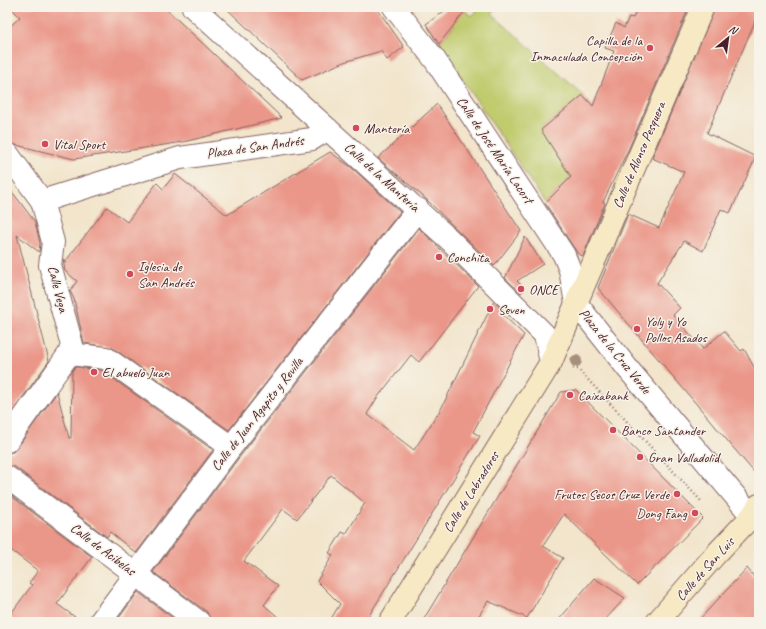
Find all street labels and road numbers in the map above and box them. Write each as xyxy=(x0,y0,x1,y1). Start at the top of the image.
street label: Calle de José María Lacort xyxy=(453,93,538,209)
street label: Calle de Alonso Pesquera xyxy=(609,98,670,211)
street label: Plaza de San Andrés xyxy=(205,132,306,162)
street label: Calle de la Mantería xyxy=(341,139,424,216)
street label: Calle Vega xyxy=(44,264,72,315)
street label: Plaza de la Cruz Verde xyxy=(575,305,655,398)
street label: Calle de Juan Agapito y Revilla xyxy=(207,353,308,474)
street label: Calle de Labradores xyxy=(439,447,503,536)
street label: Calle de Acibelas xyxy=(67,519,140,580)
street label: Calle de San Luis xyxy=(672,533,739,604)

